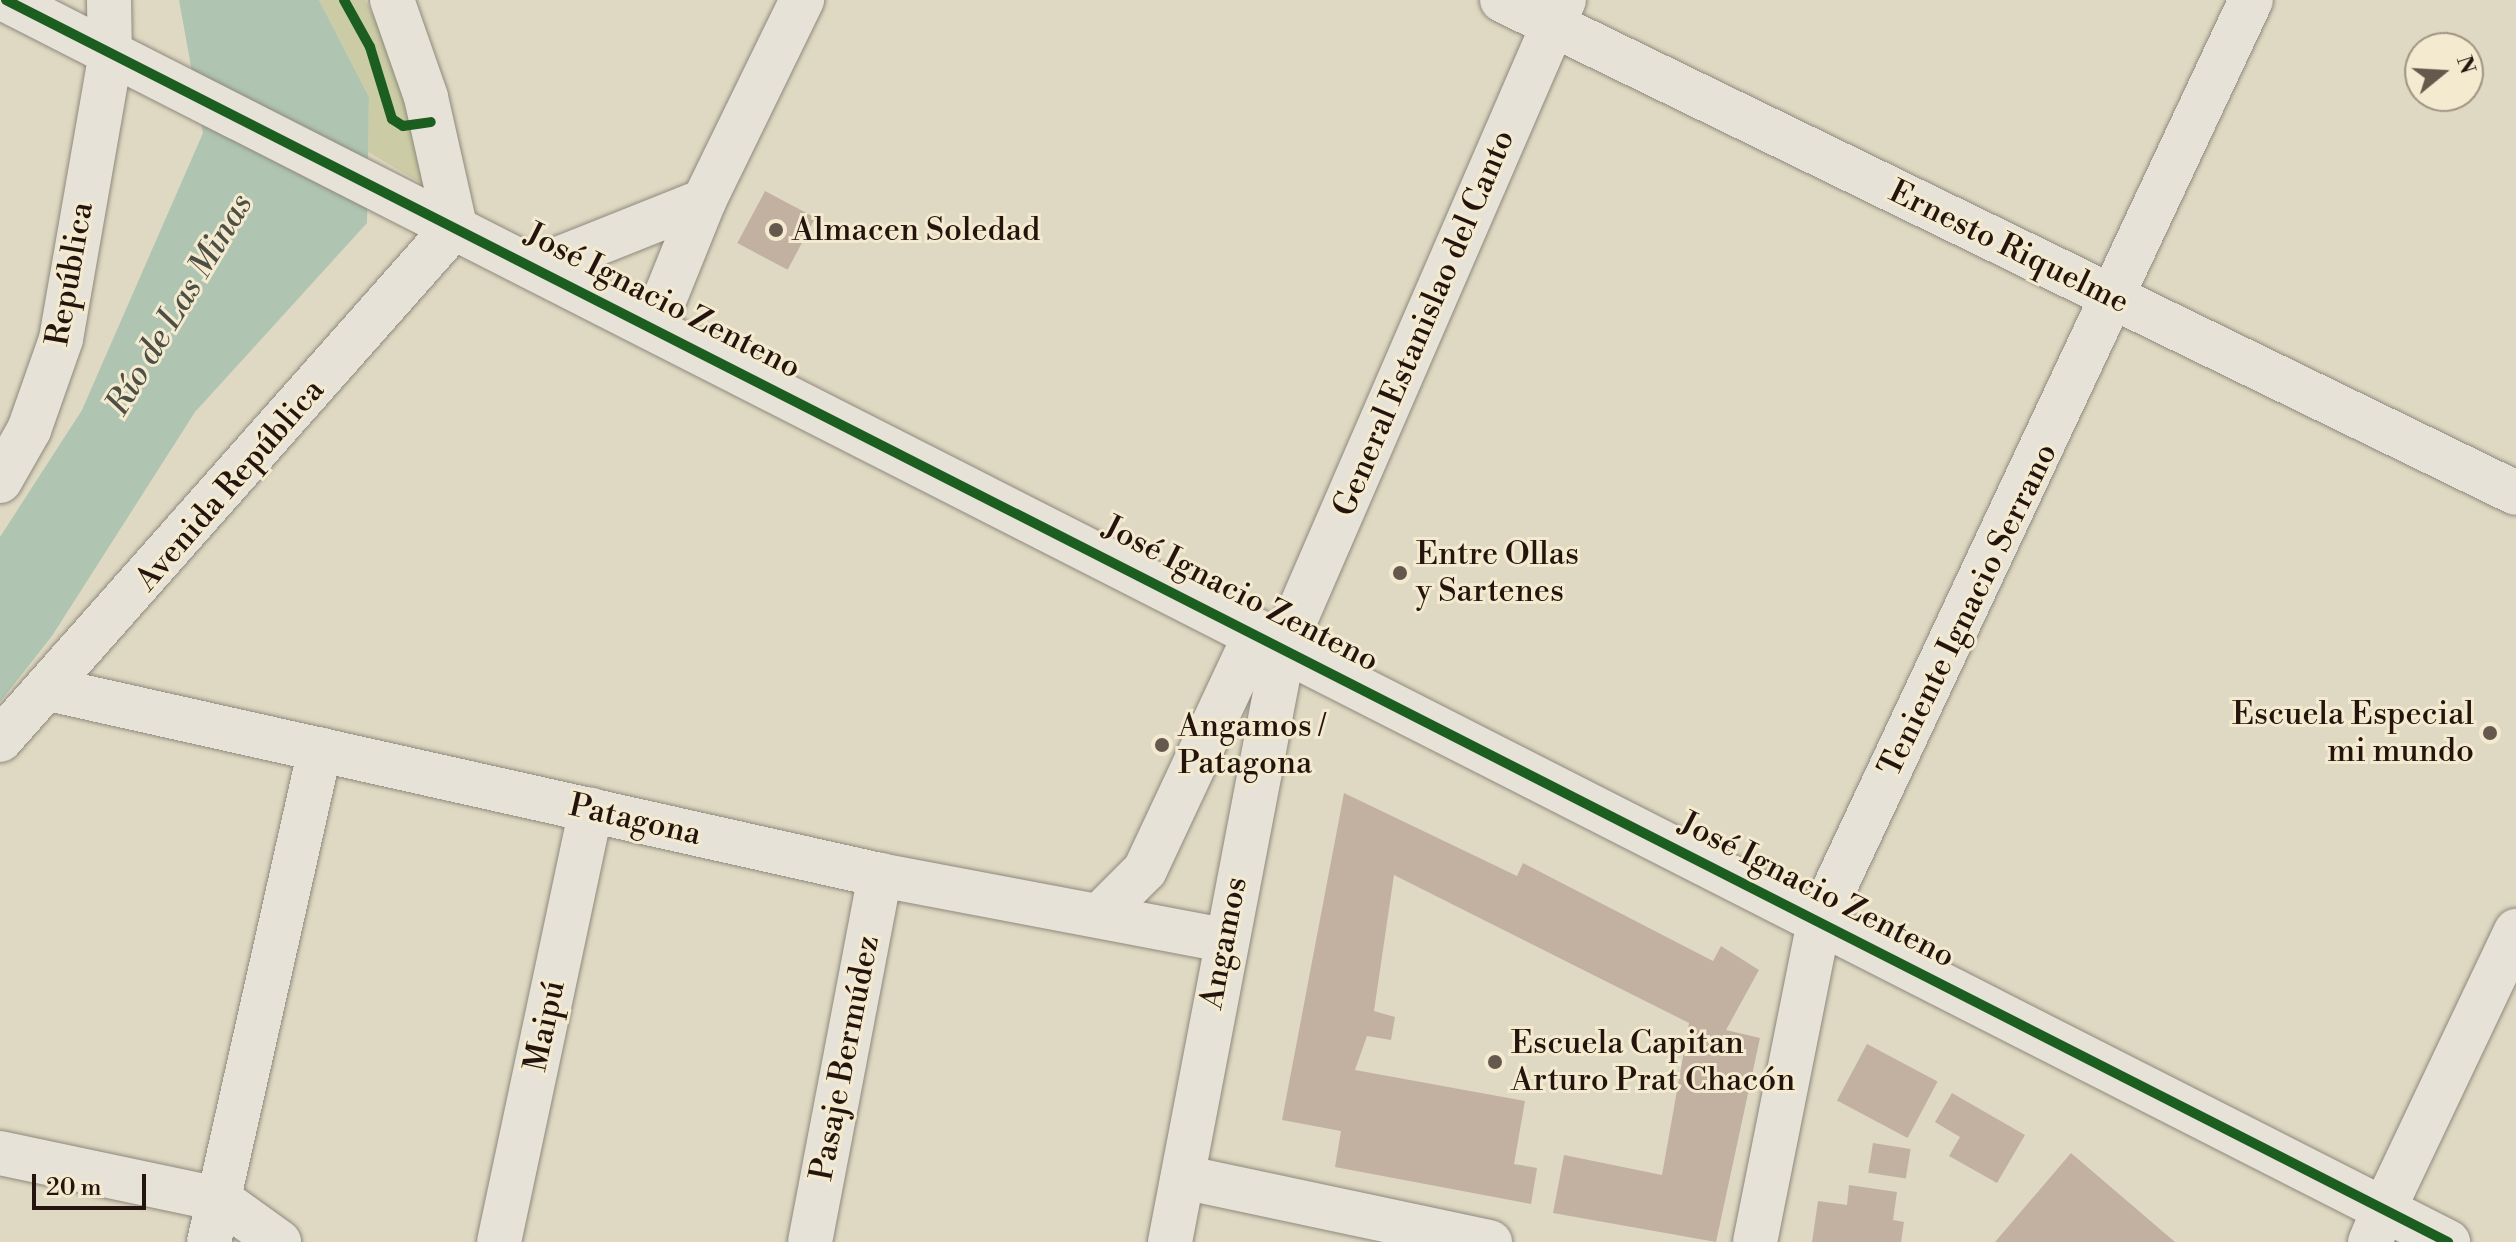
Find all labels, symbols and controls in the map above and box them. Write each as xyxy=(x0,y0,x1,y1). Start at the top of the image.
north arrow xyxy=(2404,32,2484,112)
text: N xyxy=(2450,53,2481,77)
street label: General Estanislao del Canto xyxy=(1325,124,1523,522)
street label: Ernesto Riquelme xyxy=(1883,172,2135,322)
water label: Río de Las Minas xyxy=(98,187,262,423)
street label: República xyxy=(38,199,102,349)
place label: Almacen Soledad xyxy=(792,211,1040,249)
street label: José Ignacio Zenteno xyxy=(519,215,807,387)
marker: Almacen Soledad xyxy=(767,221,785,239)
street label: Avenida República xyxy=(128,371,332,599)
street label: Teniente Ignacio Serrano xyxy=(1871,437,2065,783)
street label: José Ignacio Zenteno xyxy=(1097,508,1385,680)
place label: Entre Ollas y Sartenes xyxy=(1416,536,1579,611)
marker: Entre Ollas y Sartenes xyxy=(1391,564,1409,582)
place label: Escuela Especial mi mundo xyxy=(2232,696,2474,771)
place label: Angamos / Patagona xyxy=(1178,708,1324,783)
marker: Escuela Especial mi mundo xyxy=(2481,724,2499,742)
marker: Angamos / Patagona xyxy=(1153,736,1171,754)
street label: Patagona xyxy=(565,786,705,854)
street label: José Ignacio Zenteno xyxy=(1673,804,1961,976)
street label: Angamos xyxy=(1192,874,1256,1012)
street label: Pasaje Bermúdez xyxy=(802,932,888,1184)
street label: Maipú xyxy=(517,977,573,1075)
place label: Escuela Capitan Arturo Prat Chacón xyxy=(1511,1025,1795,1100)
marker: Escuela Capitan Arturo Prat Chacón xyxy=(1486,1053,1504,1071)
scale bar xyxy=(36,1158,150,1208)
text: 20 m xyxy=(46,1173,102,1203)

